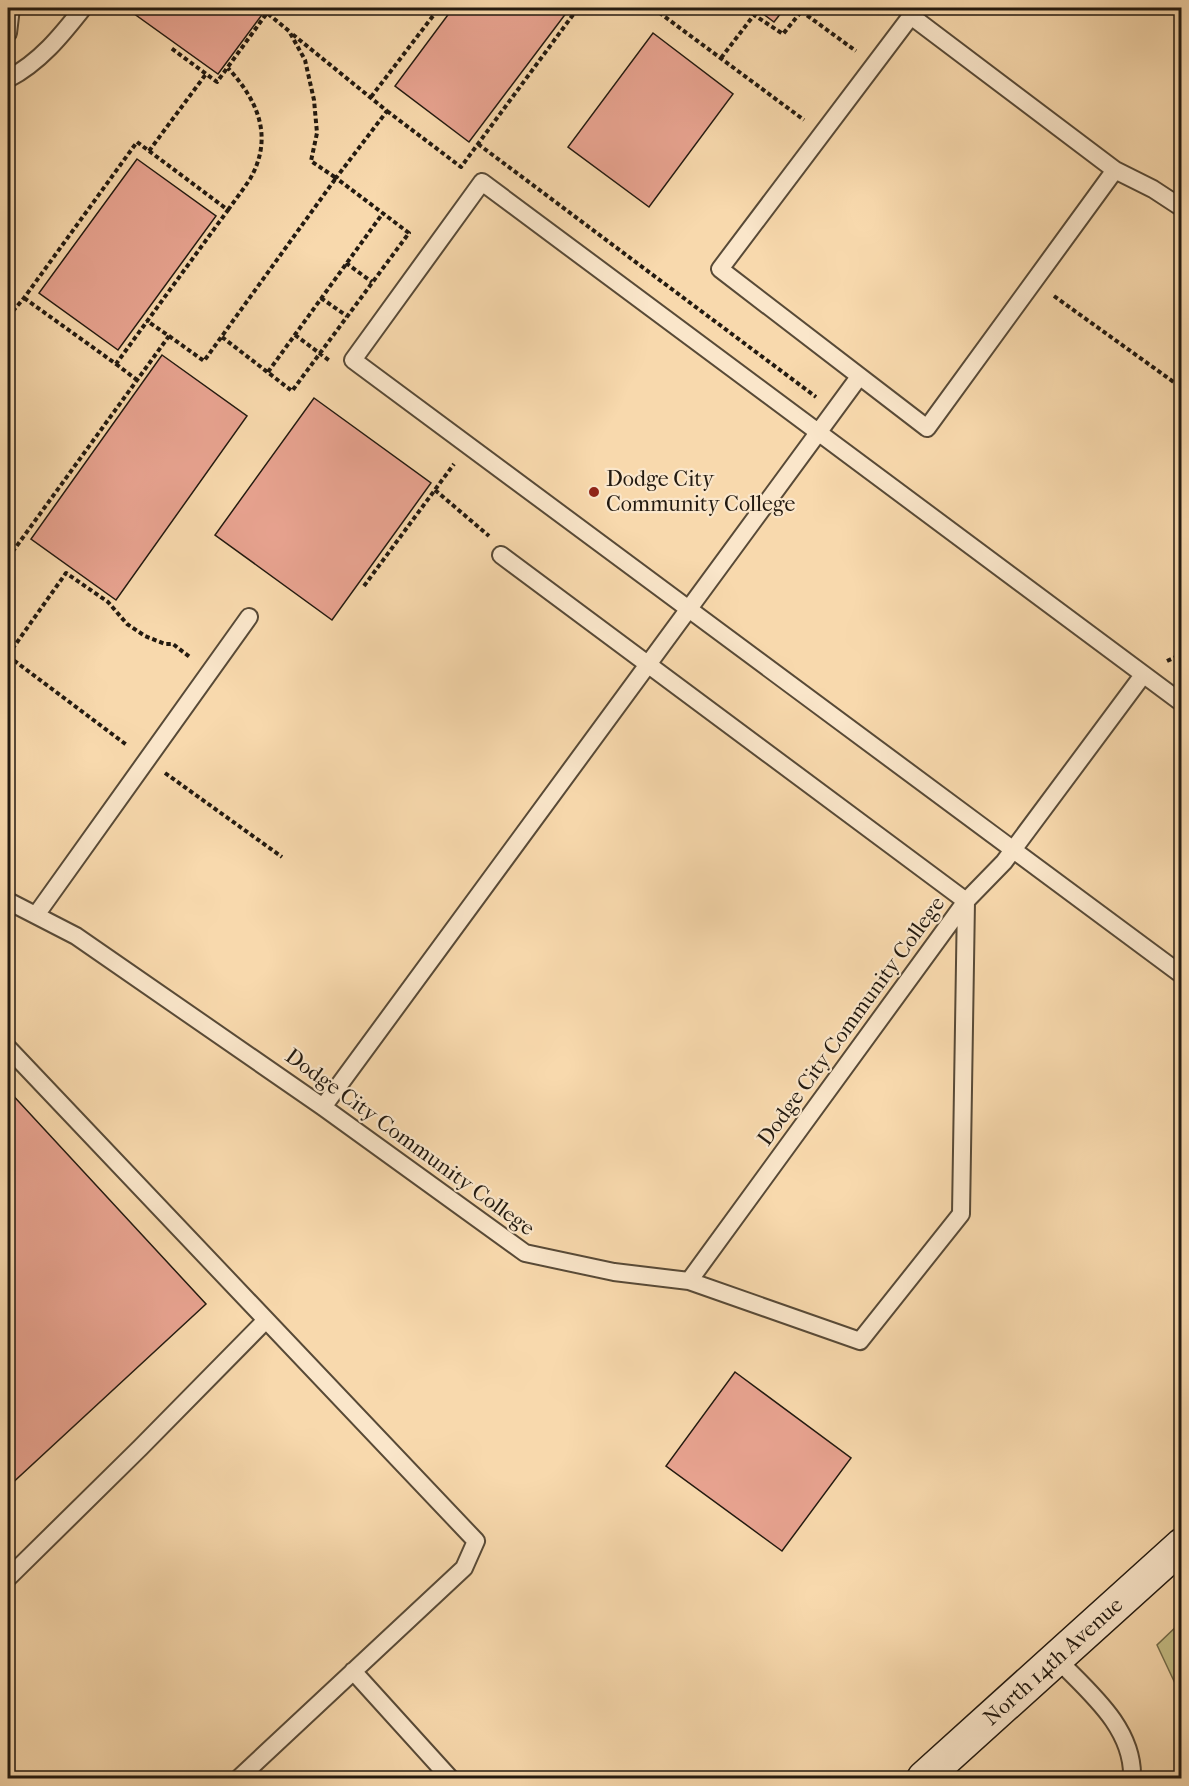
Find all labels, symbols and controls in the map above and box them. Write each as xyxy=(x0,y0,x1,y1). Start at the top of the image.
place label: Dodge City Community College xyxy=(606,466,796,517)
marker: Dodge City Community College xyxy=(587,485,601,499)
street label: Dodge City Community College xyxy=(752,891,950,1151)
street label: Dodge City Community College xyxy=(280,1043,540,1241)
street label: North 14th Avenue xyxy=(978,1592,1128,1731)

